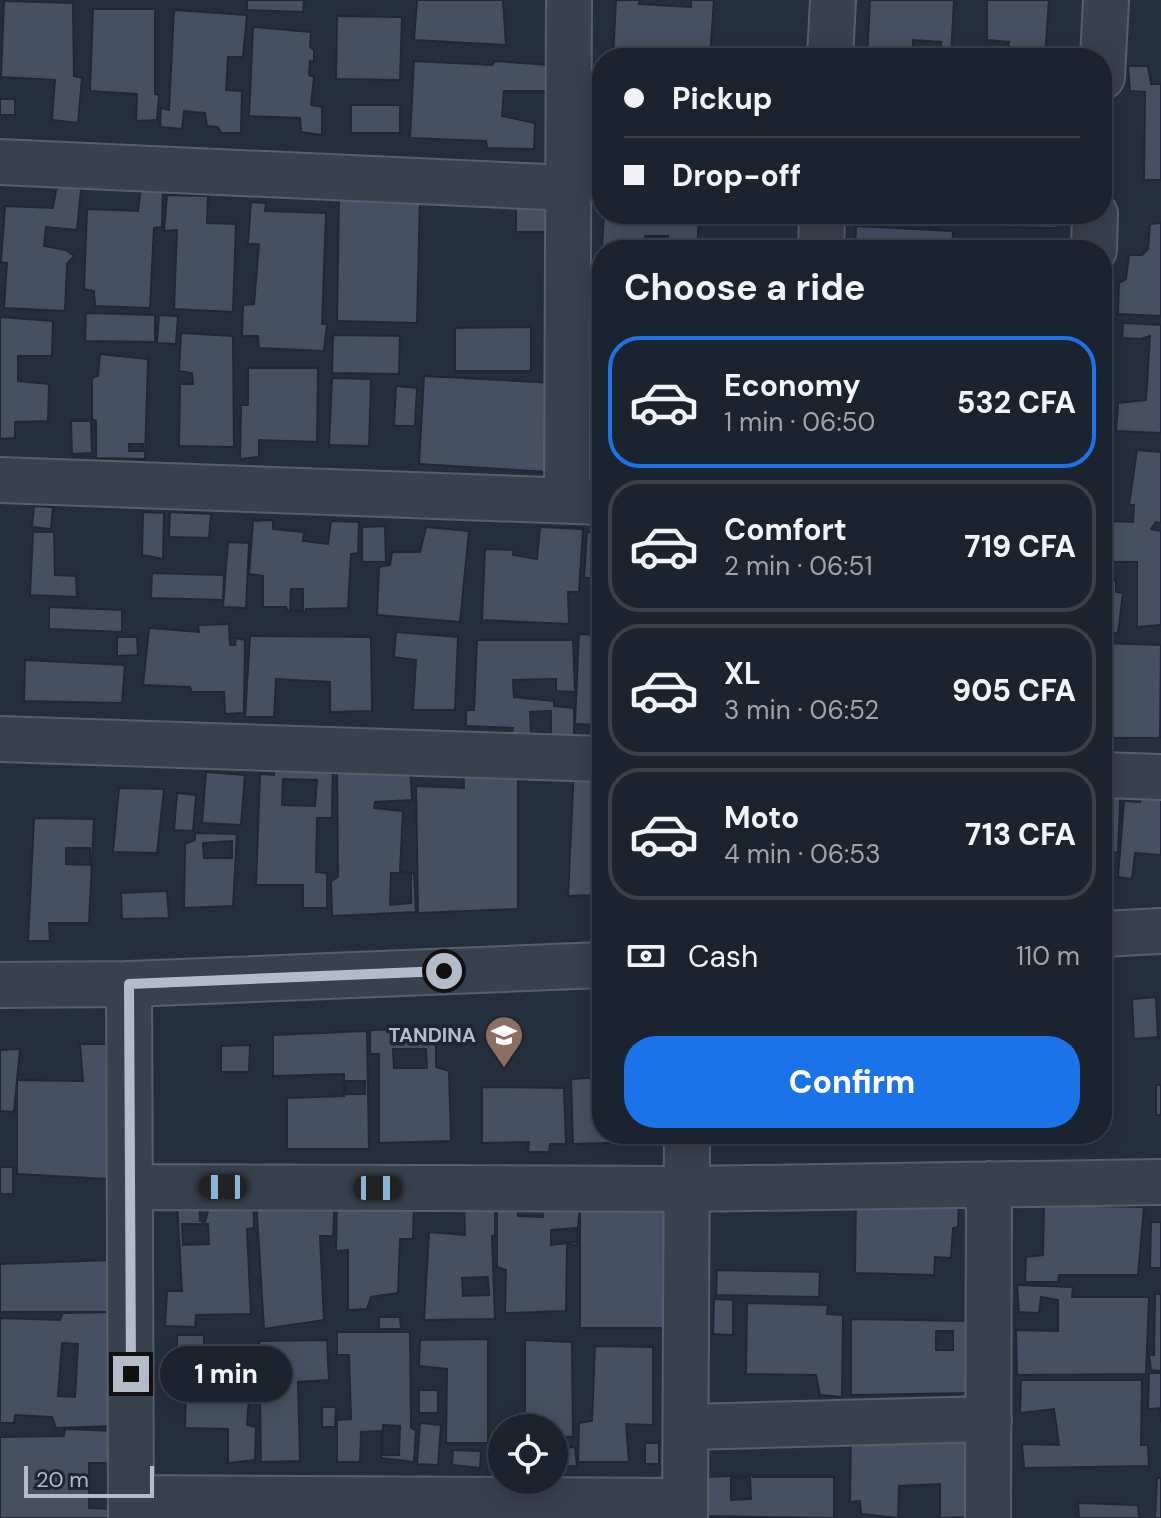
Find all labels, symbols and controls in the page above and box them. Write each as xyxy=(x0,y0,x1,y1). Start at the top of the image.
text: Pickup xyxy=(672,79,772,118)
text: Drop-off xyxy=(672,156,801,195)
text: Choose a ride xyxy=(624,264,865,311)
icon: car xyxy=(628,366,700,438)
text: Economy xyxy=(724,366,861,405)
text: 532 CFA xyxy=(957,383,1076,422)
text: 1 min · 06:50 xyxy=(724,405,875,439)
icon: car xyxy=(628,510,700,582)
text: Comfort xyxy=(724,510,847,549)
text: 719 CFA xyxy=(964,527,1076,566)
text: 2 min · 06:51 xyxy=(724,549,873,583)
icon: car xyxy=(628,654,700,726)
text: XL xyxy=(724,654,761,693)
text: 905 CFA xyxy=(952,671,1076,710)
text: 3 min · 06:52 xyxy=(724,693,879,727)
icon: car xyxy=(628,798,700,870)
text: Moto xyxy=(724,798,799,837)
text: 713 CFA xyxy=(965,815,1076,854)
text: 4 min · 06:53 xyxy=(724,837,881,871)
icon: cash xyxy=(624,934,668,978)
text: Cash xyxy=(688,937,758,976)
text: 110 m xyxy=(1016,939,1080,973)
route start xyxy=(426,953,462,989)
school or university icon: TANDINA xyxy=(483,1014,525,1069)
place label: TANDINA xyxy=(388,1022,476,1048)
button: Confirm xyxy=(624,1036,1080,1128)
car xyxy=(199,1175,247,1199)
car xyxy=(354,1176,402,1200)
callout: 1 min xyxy=(159,1346,291,1402)
route end xyxy=(113,1356,149,1392)
text: 1 min xyxy=(194,1357,258,1391)
map controls xyxy=(488,1414,568,1494)
button: locate xyxy=(488,1414,568,1494)
scale bar xyxy=(24,1462,154,1498)
text: 20 m xyxy=(36,1465,89,1494)

